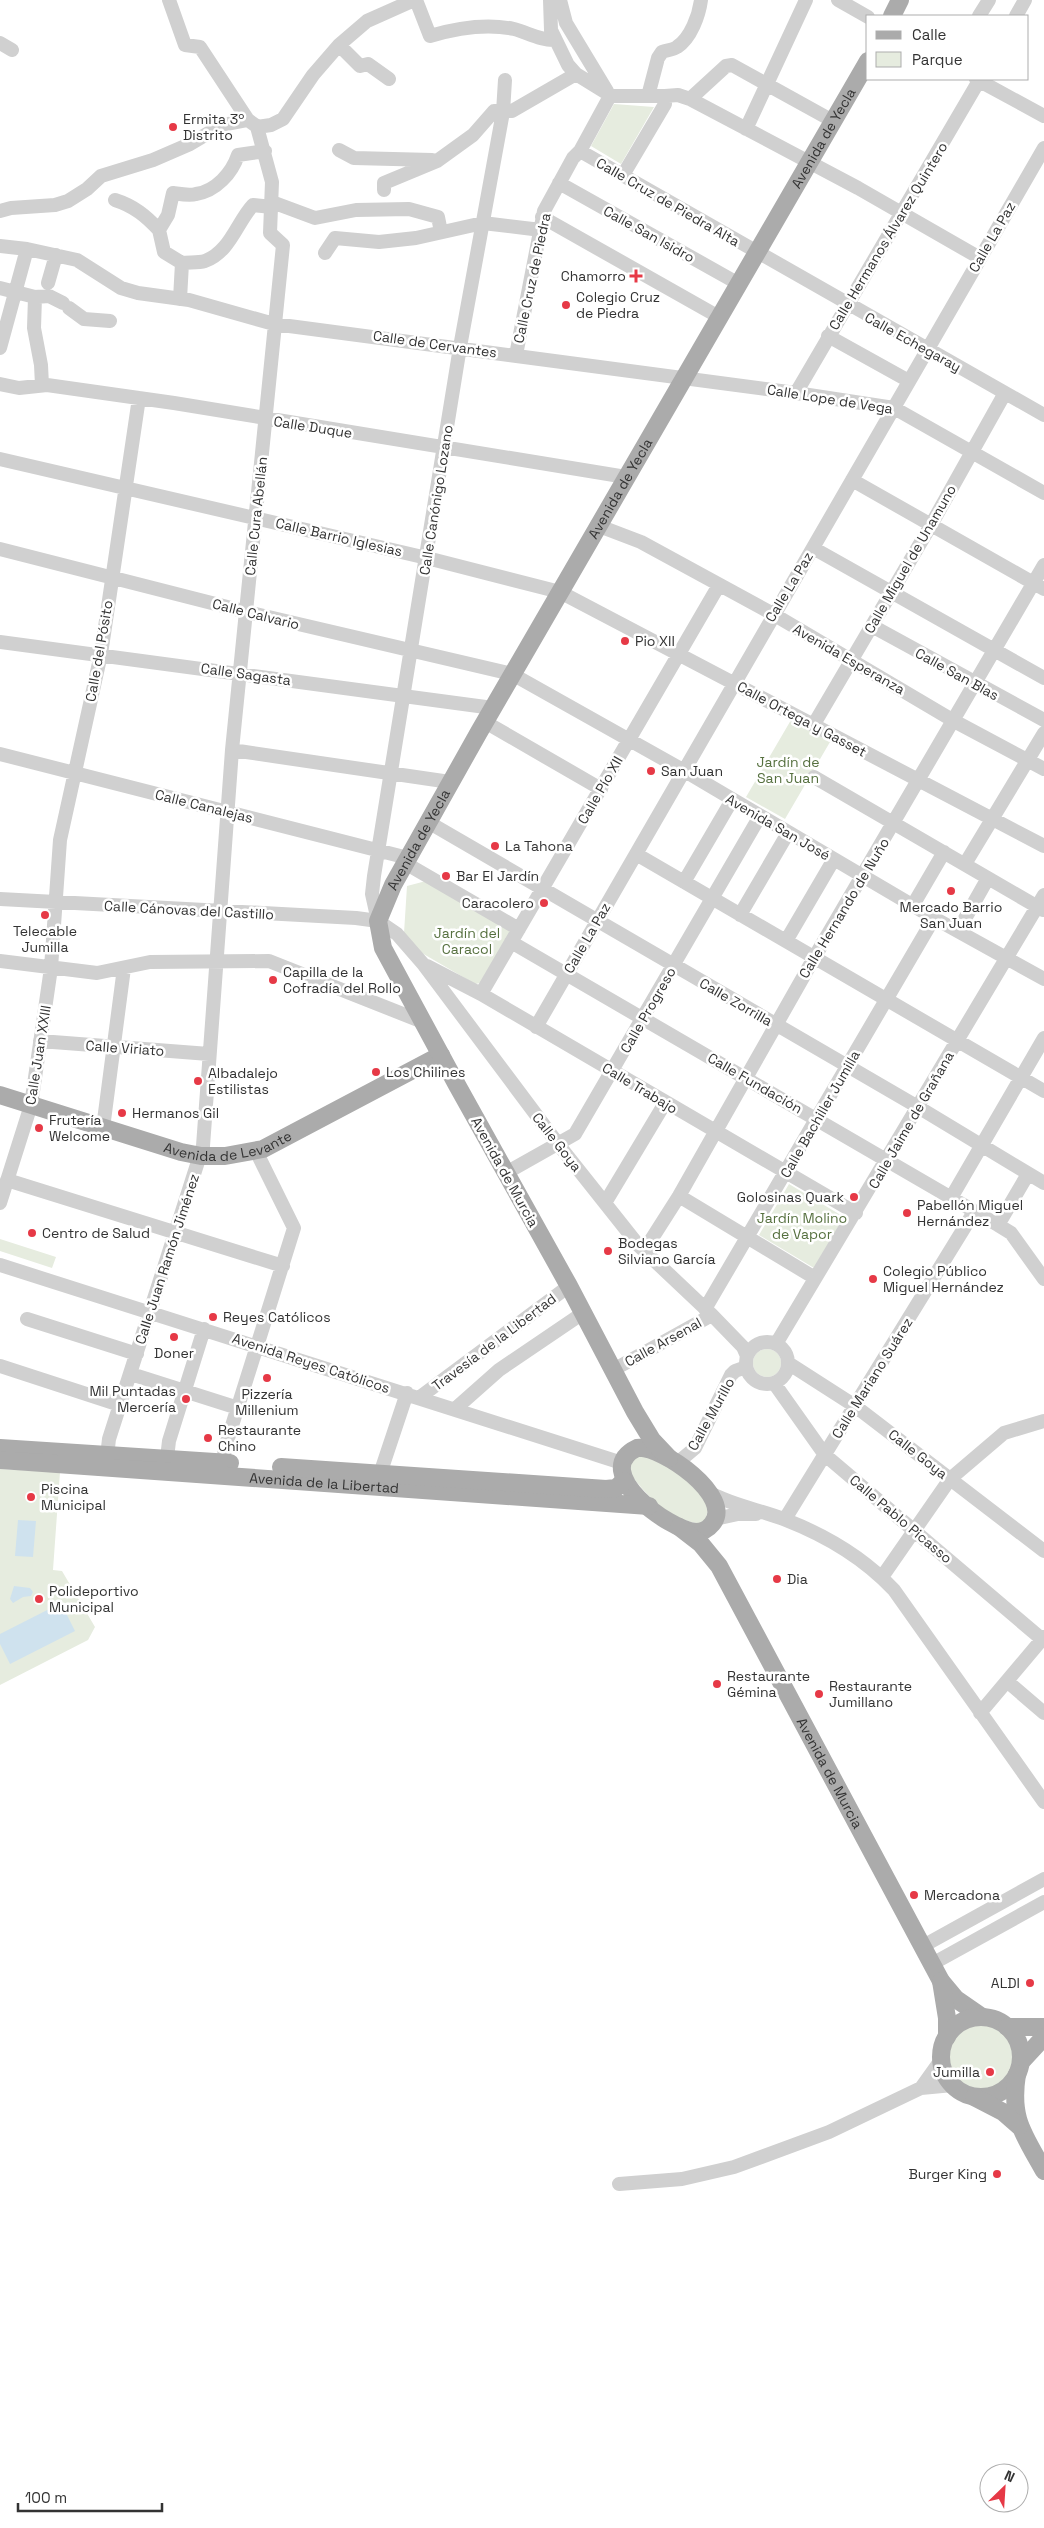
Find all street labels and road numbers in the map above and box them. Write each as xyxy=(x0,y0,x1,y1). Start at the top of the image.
street label: Avenida de Yecla xyxy=(787,85,859,192)
street label: Calle Hermanos Álvarez Quintero xyxy=(825,139,951,333)
street label: Calle Cruz de Piedra Alta xyxy=(593,154,743,250)
street label: Calle La Paz xyxy=(965,198,1019,276)
street label: Calle San Isidro xyxy=(600,202,698,266)
street label: Calle Cruz de Piedra xyxy=(509,211,555,345)
street label: Calle Echegaray xyxy=(862,308,964,376)
street label: Calle de Cervantes xyxy=(372,326,498,362)
street label: Calle Lope de Vega xyxy=(766,380,894,418)
street label: Calle Duque xyxy=(272,412,354,442)
street label: Calle Canónigo Lozano xyxy=(415,424,457,576)
street label: Avenida de Yecla xyxy=(584,435,656,542)
street label: Calle Cura Abellán xyxy=(241,456,271,576)
street label: Calle Miguel de Unamuno xyxy=(860,481,960,637)
street label: Calle Barrio Iglesias xyxy=(274,514,404,560)
street label: Calle La Paz xyxy=(761,549,817,625)
street label: Calle Calvario xyxy=(211,595,301,633)
street label: Calle del Pósito xyxy=(81,599,117,703)
street label: Avenida Esperanza xyxy=(790,620,908,698)
street label: Calle San Blas xyxy=(912,644,1002,704)
street label: Calle Sagasta xyxy=(200,659,292,689)
street label: Calle Ortega y Gasset xyxy=(734,677,870,761)
street label: Calle Pío XII xyxy=(573,753,627,827)
street label: Calle Canalejas xyxy=(153,785,255,827)
street label: Avenida de Yecla xyxy=(383,786,454,893)
street label: Avenida San José xyxy=(722,790,834,864)
street label: Calle Hernando de Nuño xyxy=(795,834,893,982)
street label: Calle Cánovas del Castillo xyxy=(104,897,274,923)
street label: Calle La Paz xyxy=(560,899,614,977)
street label: Calle Progreso xyxy=(616,964,680,1056)
street label: Calle Zorrilla xyxy=(696,974,776,1030)
street label: Calle Juan XXIII xyxy=(21,1004,55,1106)
street label: Calle Viriato xyxy=(85,1036,165,1060)
street label: Calle Bachiller Jumilla xyxy=(776,1047,864,1181)
street label: Calle Jaime de Grañana xyxy=(864,1048,958,1192)
street label: Calle Fundación xyxy=(704,1049,806,1117)
street label: Calle Trabajo xyxy=(599,1058,681,1118)
street label: Calle Goya xyxy=(528,1109,586,1175)
street label: Avenida de Murcia xyxy=(467,1114,543,1230)
street label: Avenida de Levante xyxy=(161,1127,295,1165)
street label: Calle Juan Ramón Jiménez xyxy=(131,1171,203,1347)
street label: Travesía de la Libertad xyxy=(428,1289,560,1395)
street label: Calle Arsenal xyxy=(621,1313,705,1371)
street label: Calle Mariano Suárez xyxy=(828,1314,916,1442)
street label: Avenida Reyes Católicos xyxy=(230,1329,392,1397)
street label: Calle Murillo xyxy=(684,1374,738,1454)
street label: Calle Goya xyxy=(885,1425,951,1483)
street label: Avenida de la Libertad xyxy=(249,1469,400,1497)
street label: Calle Pablo Picasso xyxy=(846,1471,956,1567)
street label: Avenida de Murcia xyxy=(793,1714,867,1832)

